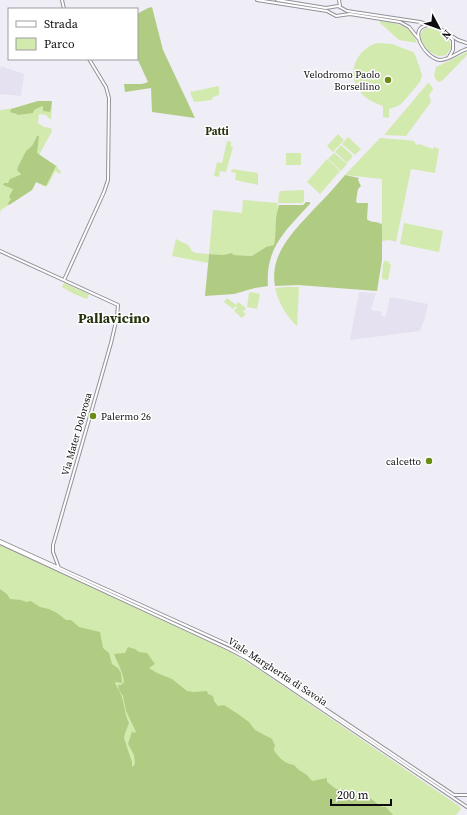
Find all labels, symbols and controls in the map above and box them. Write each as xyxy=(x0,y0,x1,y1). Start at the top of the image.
legend xyxy=(8,8,138,60)
north arrow xyxy=(419,8,459,48)
text: Strada xyxy=(44,16,79,32)
text: N xyxy=(438,26,454,42)
text: Parco xyxy=(44,36,75,52)
place label: Velodromo Paolo Borsellino xyxy=(304,68,381,93)
marker: Velodromo Paolo Borsellino xyxy=(383,75,393,85)
district label: Patti xyxy=(205,124,229,139)
district label: Pallavicino xyxy=(78,308,150,328)
street label: Via Mater Dolorosa xyxy=(58,390,95,477)
place label: Palermo 26 xyxy=(101,410,151,423)
marker: Palermo 26 xyxy=(88,411,98,421)
place label: calcetto xyxy=(386,455,422,468)
marker: calcetto xyxy=(424,456,434,466)
street label: Viale Margherita di Savoia xyxy=(225,634,331,709)
scale bar xyxy=(331,781,391,807)
text: 200 m xyxy=(337,787,369,803)

